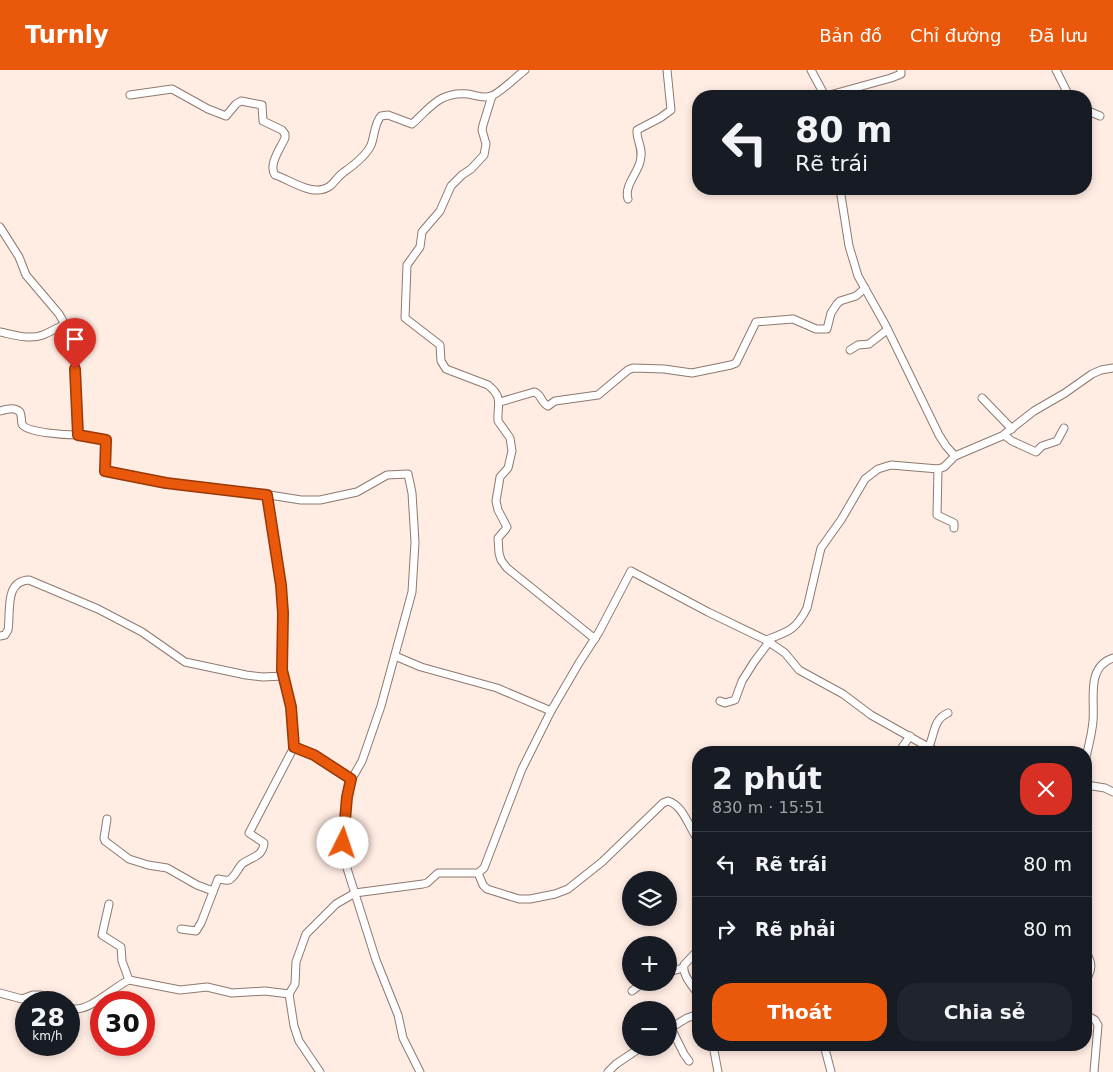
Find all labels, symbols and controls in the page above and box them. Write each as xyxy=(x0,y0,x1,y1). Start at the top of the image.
text: Turnly xyxy=(25,21,109,49)
text: Bản đồ xyxy=(819,25,882,46)
text: Chỉ đường xyxy=(910,25,1001,46)
text: Đã lưu xyxy=(1029,25,1088,46)
icon: left xyxy=(712,110,777,175)
text: 80 m xyxy=(795,110,892,150)
text: Rẽ trái xyxy=(795,151,868,176)
pin xyxy=(54,318,96,369)
icon: arrive xyxy=(61,325,89,353)
text: 2 phút xyxy=(712,761,822,796)
button: close xyxy=(1020,763,1072,815)
text: 830 m · 15:51 xyxy=(712,798,825,817)
position arrow xyxy=(316,816,368,868)
icon: left xyxy=(712,850,740,878)
text: Rẽ trái xyxy=(755,853,827,875)
text: 80 m xyxy=(1023,853,1072,875)
map controls xyxy=(622,871,677,1056)
button: layers xyxy=(622,871,677,926)
icon: right xyxy=(712,915,740,943)
text: Rẽ phải xyxy=(755,918,836,940)
text: 80 m xyxy=(1023,918,1072,940)
button: + xyxy=(622,936,677,991)
button: Thoát xyxy=(712,983,887,1041)
button: Chia sẻ xyxy=(897,983,1072,1041)
speed limit sign: 30 xyxy=(90,991,155,1056)
button: − xyxy=(622,1001,677,1056)
text: 28 xyxy=(30,1003,65,1032)
text: km/h xyxy=(32,1029,63,1043)

